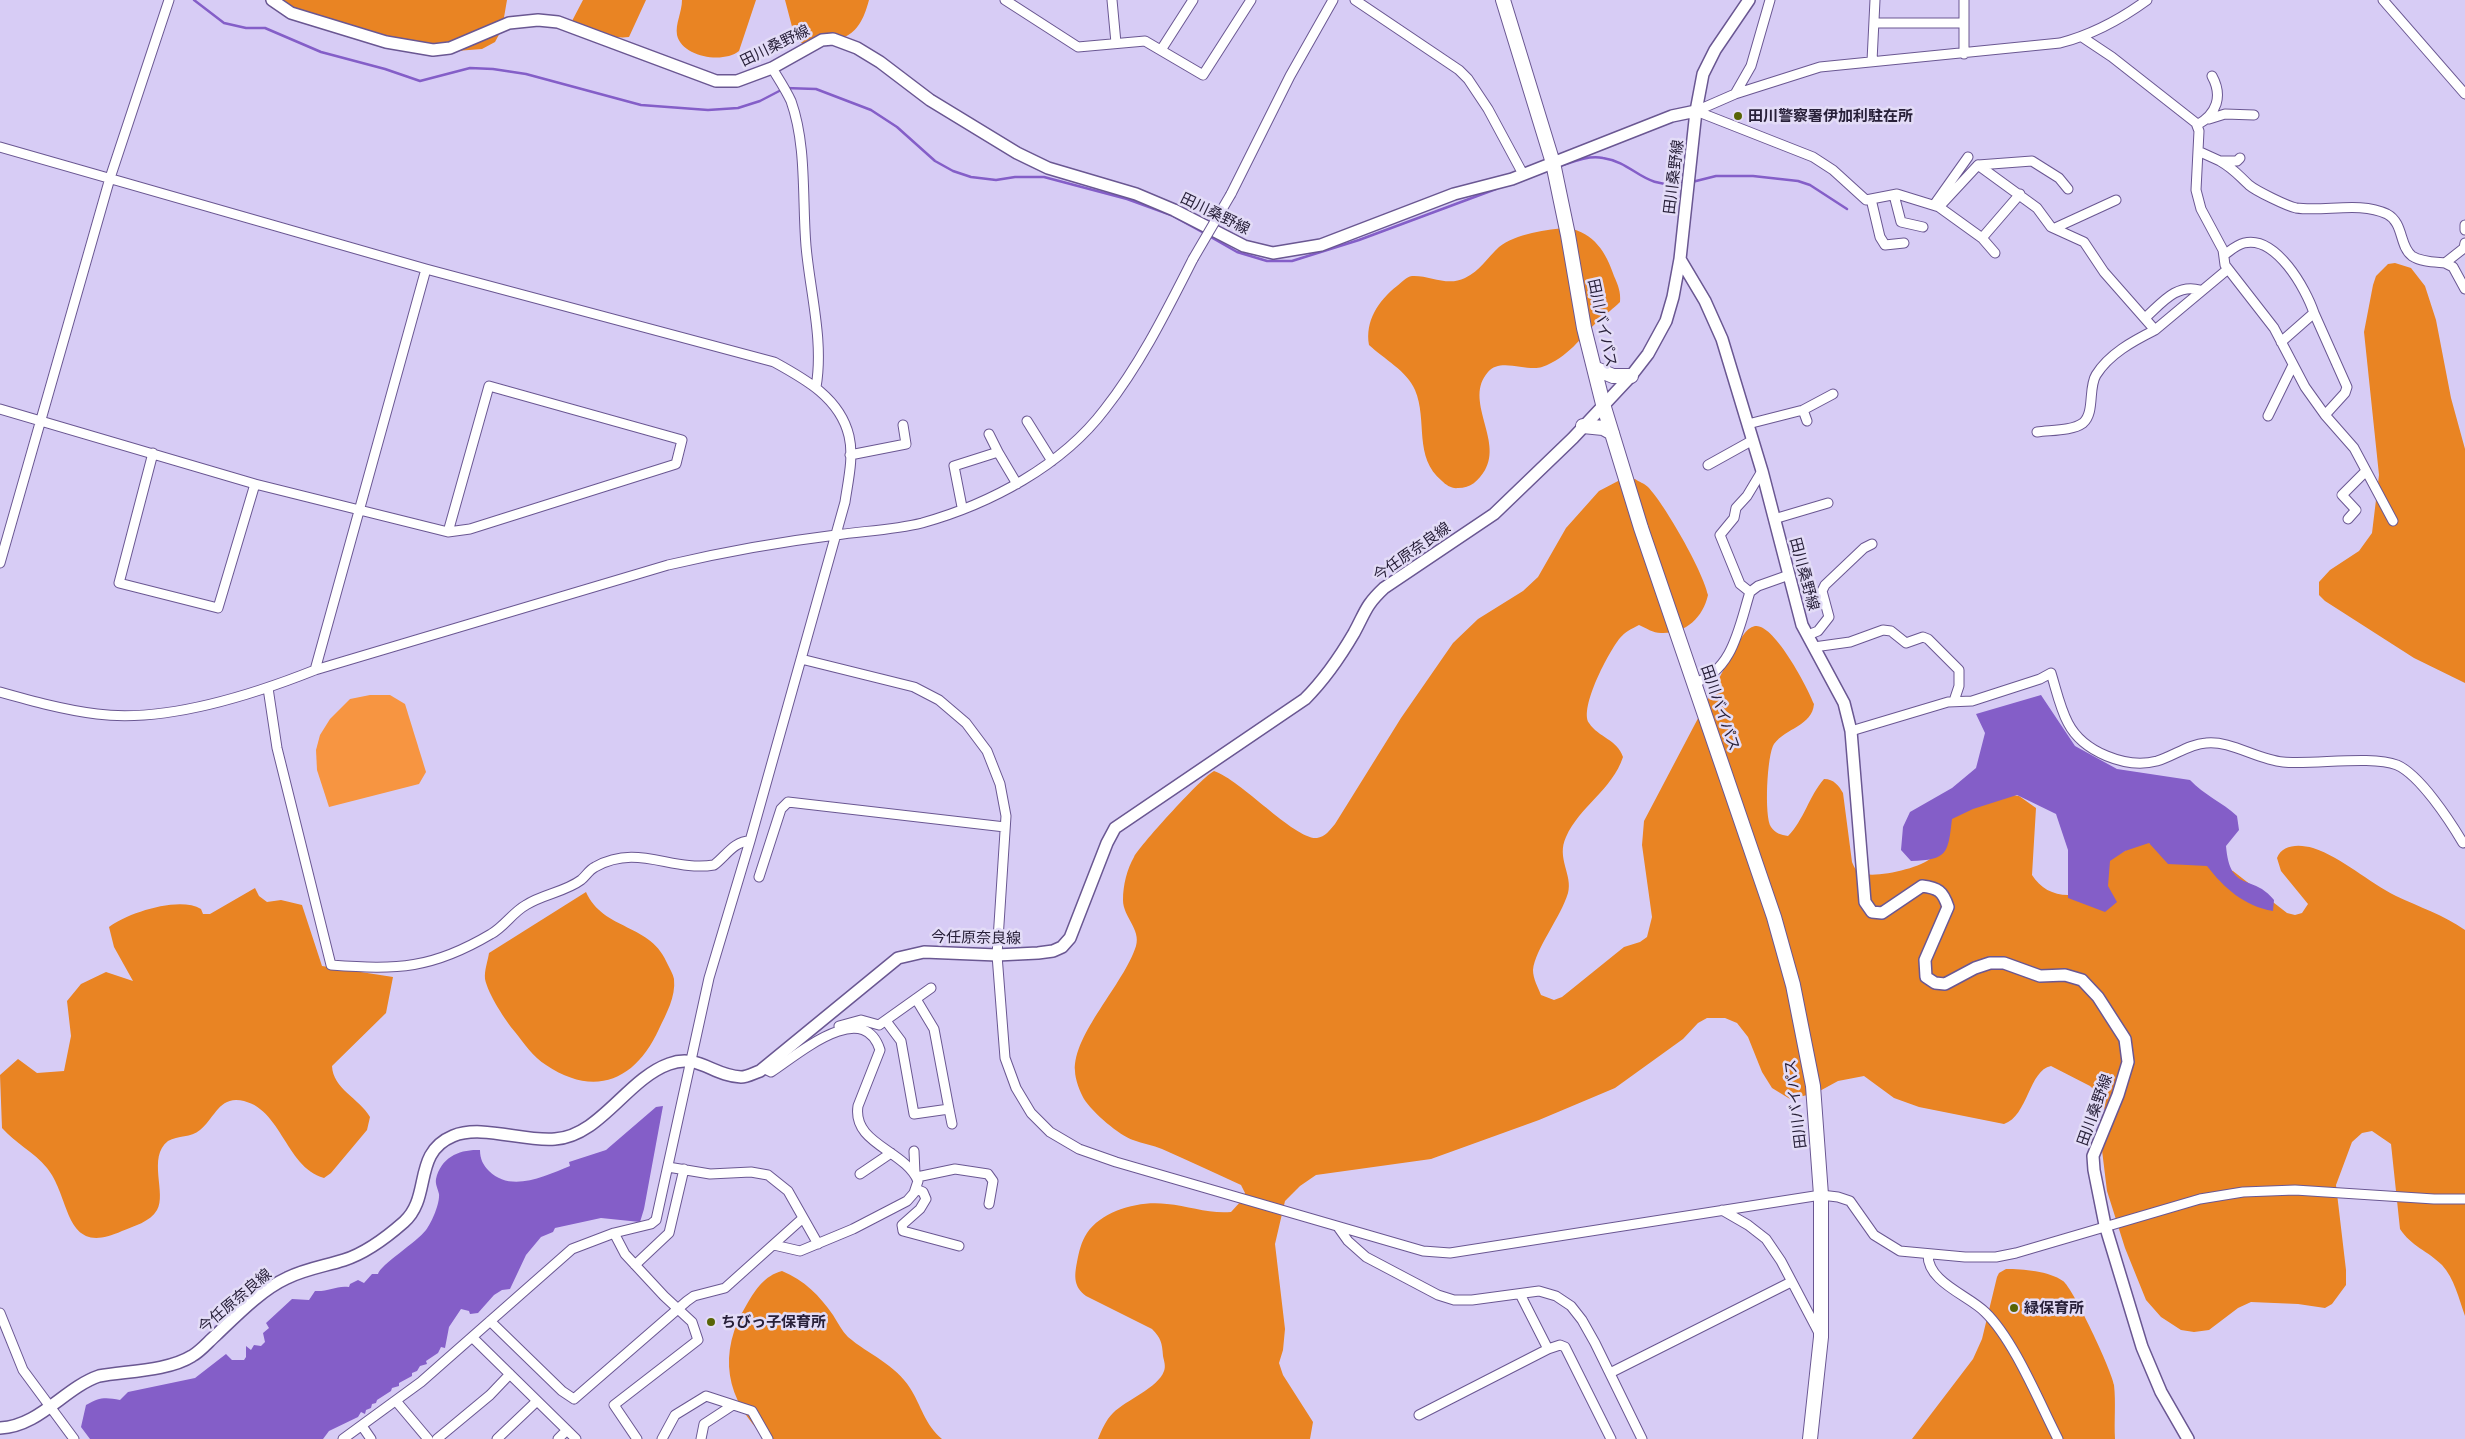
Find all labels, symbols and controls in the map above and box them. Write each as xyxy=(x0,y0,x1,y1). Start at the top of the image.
street label: 田川桑野線 xyxy=(737,21,813,71)
place label: 田川警察署伊加利駐在所 xyxy=(1748,107,1913,125)
marker: 田川警察署伊加利駐在所 xyxy=(1732,110,1744,122)
street label: 田川桑野線 xyxy=(1660,139,1688,215)
street label: 田川桑野線 xyxy=(1177,189,1253,239)
street label: 田川バイパス xyxy=(1584,277,1620,369)
street label: 今任原奈良線 xyxy=(1370,519,1454,585)
street label: 田川桑野線 xyxy=(1786,535,1822,613)
street label: 田川バイパス xyxy=(1697,663,1743,753)
street label: 今任原奈良線 xyxy=(931,928,1021,948)
street label: 田川バイパス xyxy=(1782,1058,1810,1150)
street label: 田川桑野線 xyxy=(2074,1072,2116,1148)
street label: 今任原奈良線 xyxy=(195,1265,275,1337)
place label: 緑保育所 xyxy=(2024,1299,2084,1317)
marker: 緑保育所 xyxy=(2008,1302,2020,1314)
place label: ちびっ子保育所 xyxy=(721,1313,826,1331)
marker: ちびっ子保育所 xyxy=(705,1316,717,1328)

